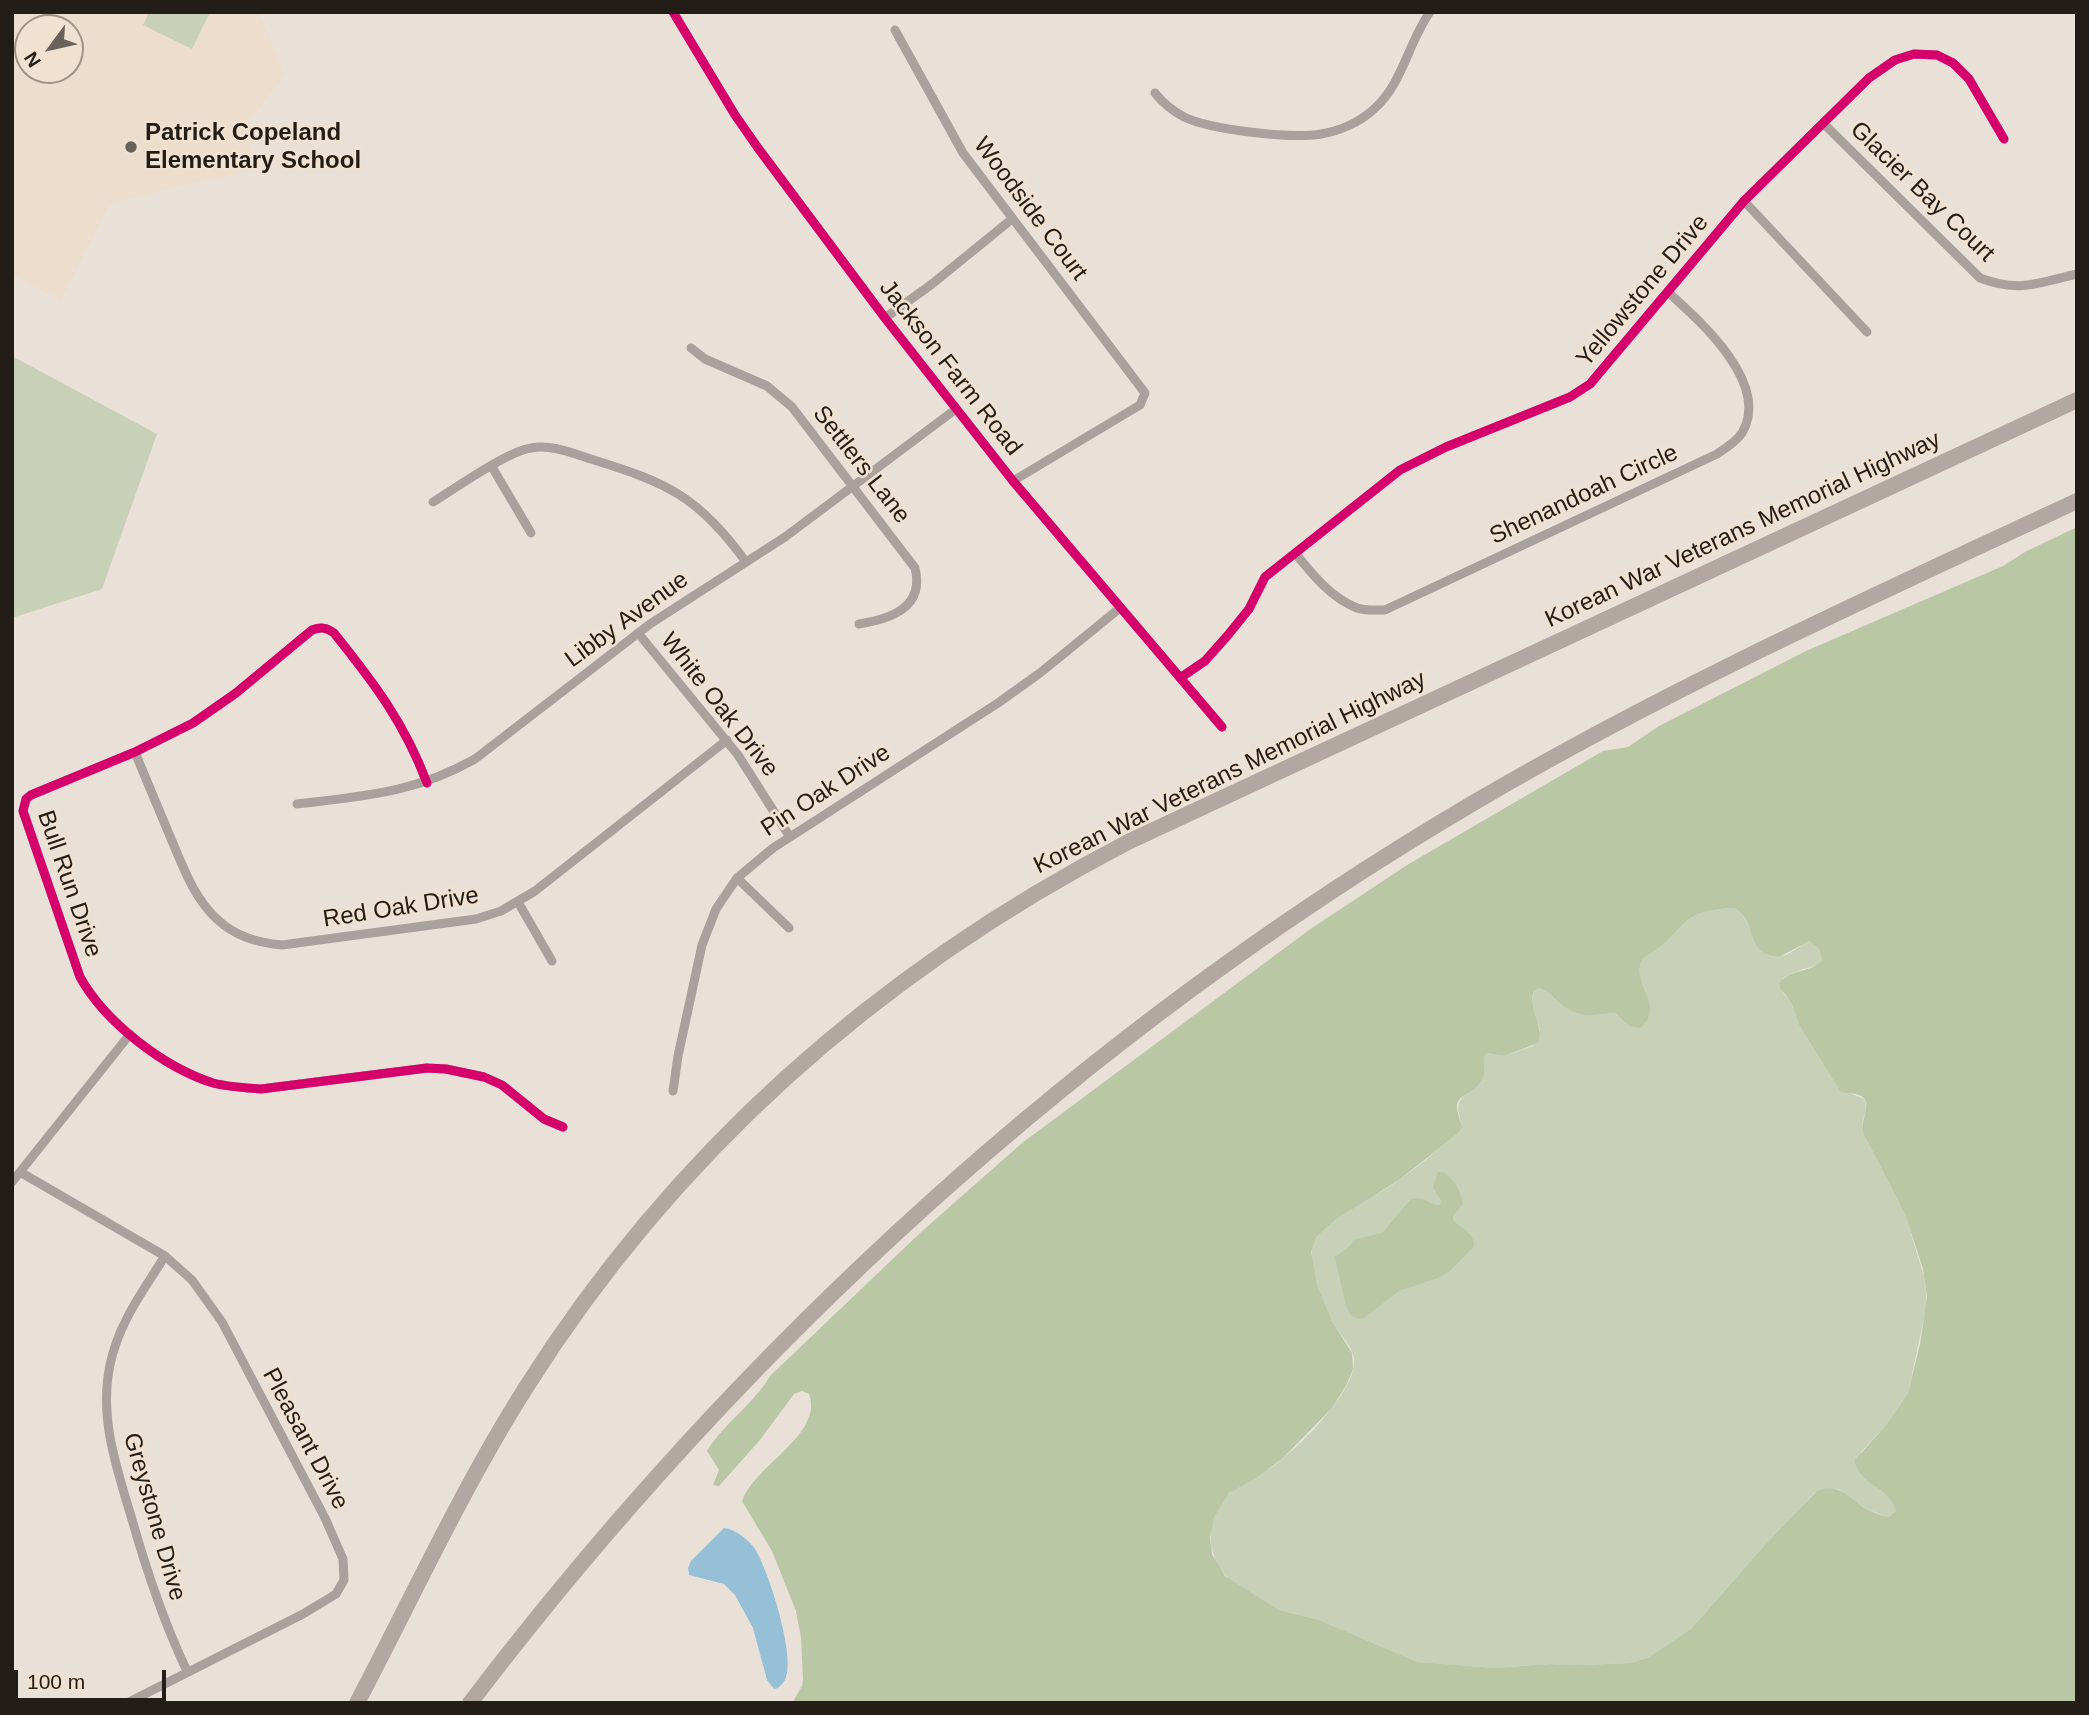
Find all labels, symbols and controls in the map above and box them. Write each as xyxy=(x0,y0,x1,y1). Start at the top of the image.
north arrow xyxy=(14,14,84,84)
text: N xyxy=(20,48,45,71)
street label: Glacier Bay Court xyxy=(1844,116,2000,268)
place label: Patrick Copeland Elementary School xyxy=(145,119,361,175)
street label: Woodside Court xyxy=(967,132,1093,286)
marker: Patrick Copeland Elementary School xyxy=(123,139,139,155)
street label: Yellowstone Drive xyxy=(1571,209,1715,373)
street label: Jackson Farm Road xyxy=(873,275,1027,461)
street label: Settlers Lane xyxy=(806,400,916,530)
street label: Korean War Veterans Memorial Highway xyxy=(1541,426,1945,634)
street label: Shenandoah Circle xyxy=(1485,439,1683,551)
street label: Libby Avenue xyxy=(560,566,694,674)
street label: White Oak Drive xyxy=(654,627,784,783)
street label: Korean War Veterans Memorial Highway xyxy=(1029,665,1431,881)
street label: Pin Oak Drive xyxy=(756,739,896,843)
street label: Bull Run Drive xyxy=(30,807,108,961)
street label: Red Oak Drive xyxy=(321,881,481,935)
street label: Pleasant Drive xyxy=(256,1363,354,1515)
street label: Greystone Drive xyxy=(116,1430,192,1604)
scale bar xyxy=(18,1656,170,1700)
text: 100 m xyxy=(27,1670,85,1693)

